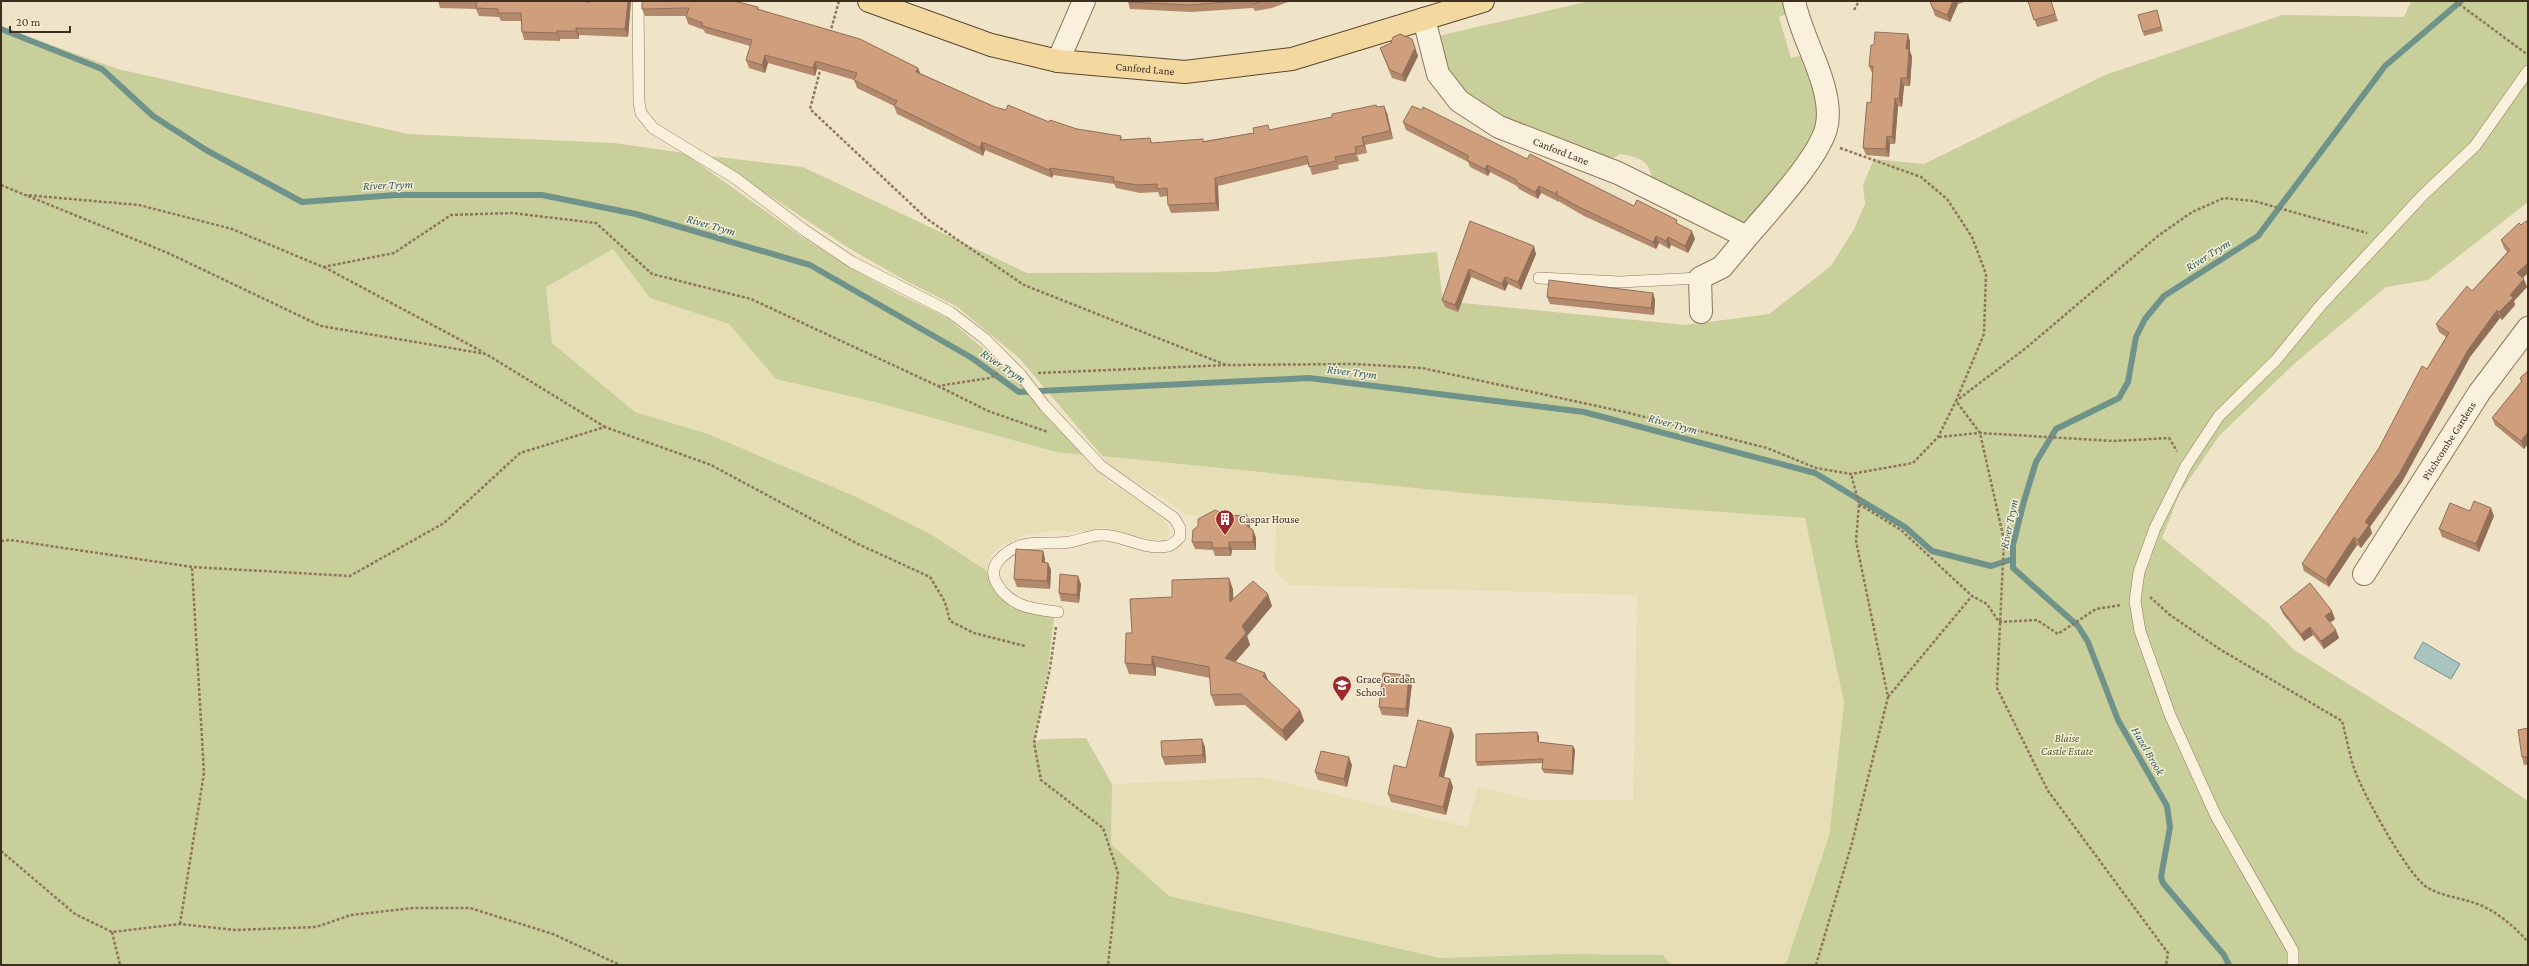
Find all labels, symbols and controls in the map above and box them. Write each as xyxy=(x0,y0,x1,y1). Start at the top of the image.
scale bar xyxy=(10,8,70,34)
text: 20 m xyxy=(16,15,41,29)
street label: Canford Lane xyxy=(1115,60,1175,77)
street label: Canford Lane xyxy=(1531,135,1591,167)
water label: River Trym xyxy=(363,177,414,193)
water label: River Trym xyxy=(685,211,737,239)
water label: River Trym xyxy=(2183,236,2233,274)
water label: River Trym xyxy=(978,346,1028,386)
water label: River Trym xyxy=(1326,362,1378,382)
street label: Pitchcombe Gardens xyxy=(2419,399,2478,482)
water label: River Trym xyxy=(1647,411,1699,437)
water label: River Trym xyxy=(1997,498,2021,550)
building icon: Caspar House xyxy=(1214,508,1236,536)
place label: Caspar House xyxy=(1239,513,1300,526)
place label: Grace Garden School xyxy=(1356,673,1416,698)
school or university icon: Grace Garden School xyxy=(1331,674,1353,702)
water label: Hazel Brook xyxy=(2128,724,2168,778)
park label: Blaise Castle Estate xyxy=(2041,732,2094,757)

